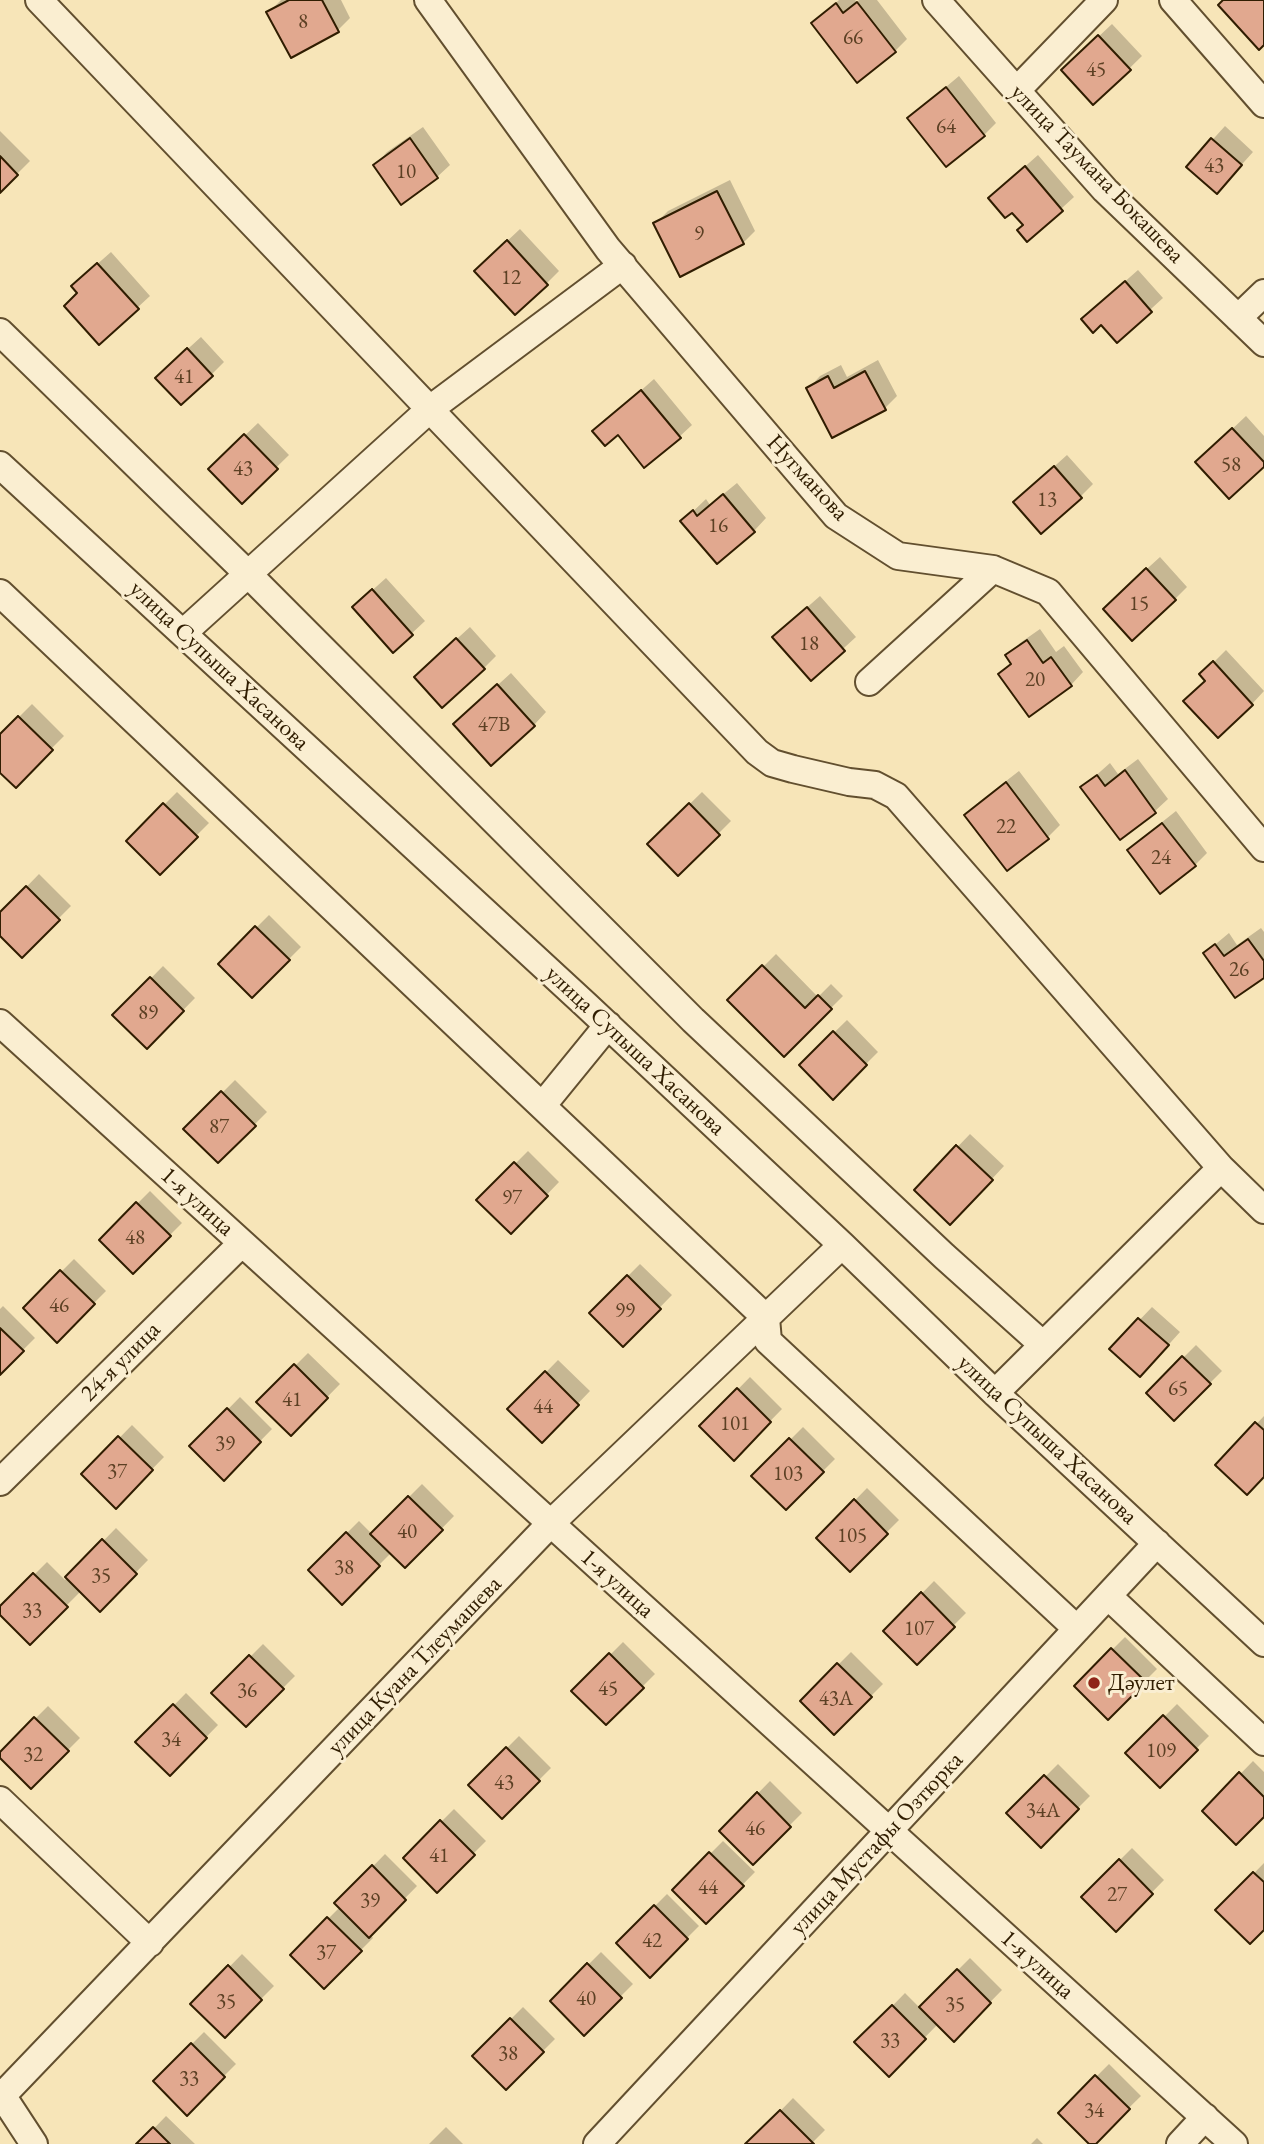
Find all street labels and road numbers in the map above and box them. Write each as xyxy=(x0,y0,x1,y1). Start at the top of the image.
street label: улица Таумана Бокашева xyxy=(1004,78,1190,270)
street label: Нугманова xyxy=(760,429,854,527)
street label: улица Супыша Хасанова xyxy=(123,575,315,757)
street label: улица Супыша Хасанова xyxy=(539,960,731,1142)
street label: 1-я улица xyxy=(154,1161,240,1243)
street label: 24-я улица xyxy=(75,1316,167,1408)
street label: улица Супыша Хасанова xyxy=(951,1349,1143,1531)
street label: 1-я улица xyxy=(574,1543,660,1625)
street label: улица Куана Тлеумашева xyxy=(322,1570,508,1762)
street label: улица Мустафы Озтюрка xyxy=(784,1746,970,1942)
street label: 1-я улица xyxy=(994,1924,1080,2006)

